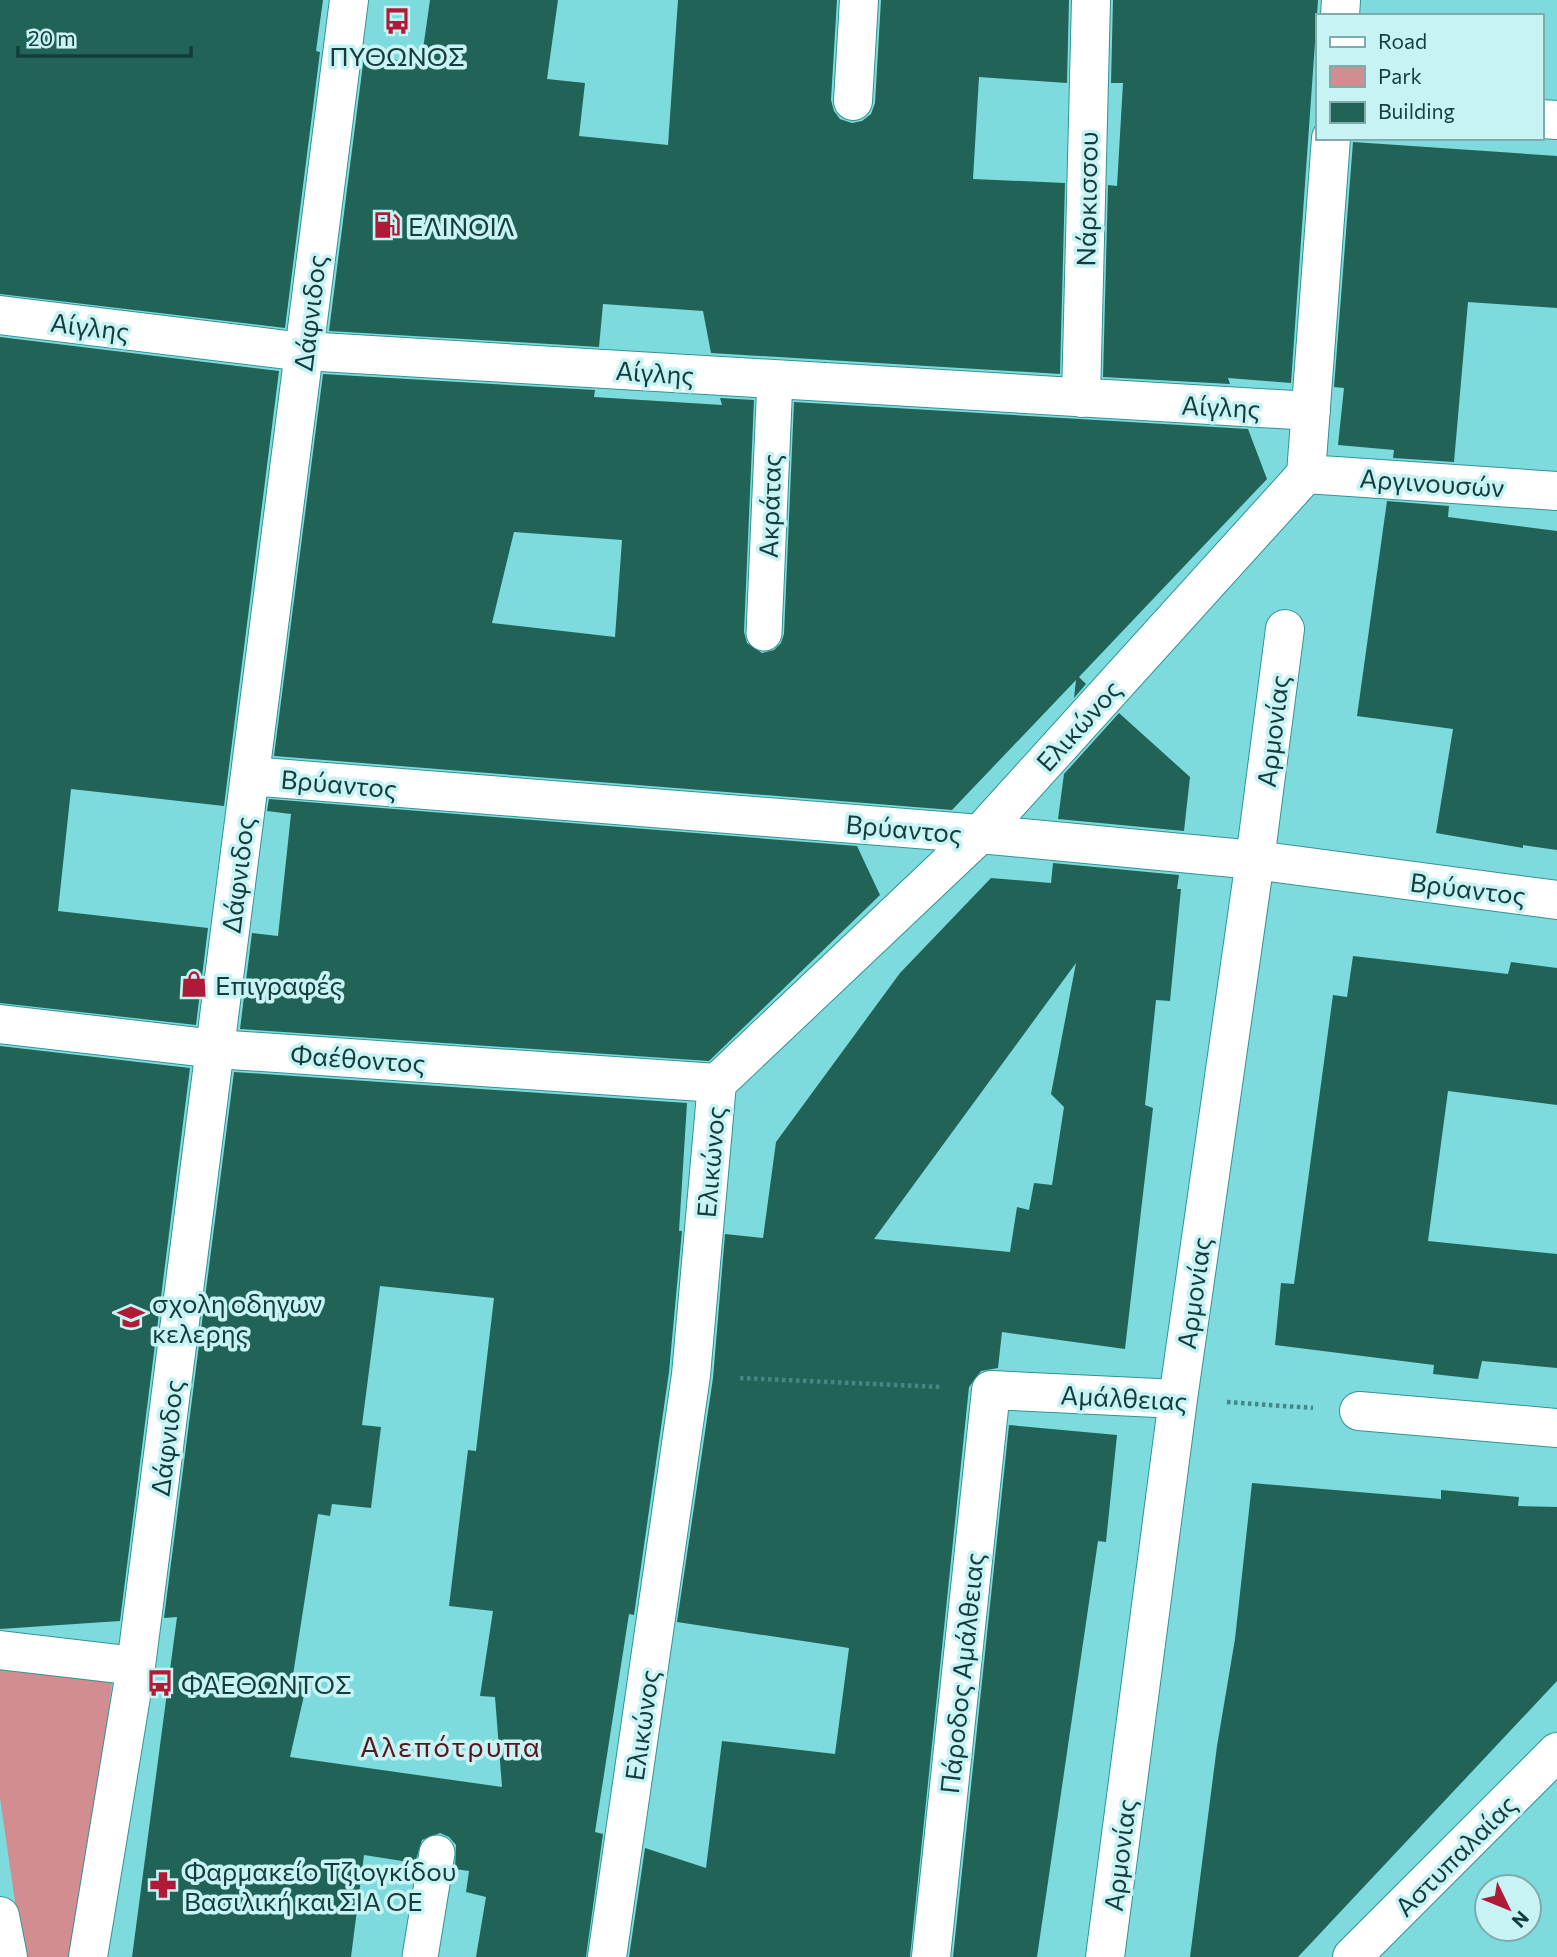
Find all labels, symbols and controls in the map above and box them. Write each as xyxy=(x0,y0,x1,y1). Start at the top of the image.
bus stop icon: ΠΥΘΩΝΟΣ xyxy=(382,6,412,36)
scale bar xyxy=(18,14,191,58)
legend xyxy=(1316,14,1543,140)
text: 20 m xyxy=(28,25,76,50)
text: Road xyxy=(1378,28,1427,53)
place label: ΠΥΘΩΝΟΣ xyxy=(329,40,465,71)
text: Park xyxy=(1378,63,1422,88)
text: Building xyxy=(1378,98,1455,123)
street label: Νάρκισσου xyxy=(1069,131,1103,267)
fuel station icon: ΕΛΙΝΟΙΛ xyxy=(372,210,402,240)
place label: ΕΛΙΝΟΙΛ xyxy=(408,210,515,241)
street label: Δάφνιδος xyxy=(286,253,332,373)
street label: Αίγλης xyxy=(49,306,131,346)
street label: Αίγλης xyxy=(615,354,695,390)
street label: Αίγλης xyxy=(1181,388,1261,424)
street label: Ακράτας xyxy=(752,453,786,559)
street label: Αργινουσών xyxy=(1359,461,1505,503)
street label: Ελικώνος xyxy=(1029,673,1127,777)
street label: Αρμονίας xyxy=(1250,673,1294,789)
street label: Βρύαντος xyxy=(280,762,398,804)
street label: Βρύαντος xyxy=(845,807,963,849)
street label: Δάφνιδος xyxy=(214,815,260,935)
street label: Βρύαντος xyxy=(1408,866,1528,910)
shop icon: Επιγραφές xyxy=(179,969,209,999)
place label: Επιγραφές xyxy=(215,969,342,1000)
street label: Φαέθοντος xyxy=(289,1038,427,1078)
street label: Ελικώνος xyxy=(690,1105,730,1219)
street label: Αρμονίας xyxy=(1170,1235,1216,1351)
place label: σχολη οδηγων κελερης xyxy=(152,1287,322,1348)
school or university icon: σχολη οδηγων κελερης xyxy=(116,1302,146,1332)
street label: Δάφνιδος xyxy=(143,1378,189,1498)
street label: Αμάλθειας xyxy=(1060,1378,1188,1416)
street label: Πάροδος Αμάλθειας xyxy=(933,1551,989,1795)
bus stop icon: ΦΑΕΘΩΝΤΟΣ xyxy=(145,1668,175,1698)
place label: ΦΑΕΘΩΝΤΟΣ xyxy=(181,1668,352,1699)
street label: Ελικώνος xyxy=(618,1668,664,1782)
district label: Αλεπότρυπα xyxy=(360,1729,542,1763)
street label: Αστυπαλαίας xyxy=(1388,1788,1522,1922)
street label: Αρμονίας xyxy=(1097,1797,1141,1913)
place label: Φαρμακείο Τζιογκίδου Βασιλική και ΣΙΑ ΟΕ xyxy=(184,1855,456,1916)
pharmacy icon: Φαρμακείο Τζιογκίδου Βασιλική και ΣΙΑ ΟΕ xyxy=(148,1870,178,1900)
north arrow xyxy=(1473,1873,1543,1943)
text: N xyxy=(1508,1907,1534,1933)

